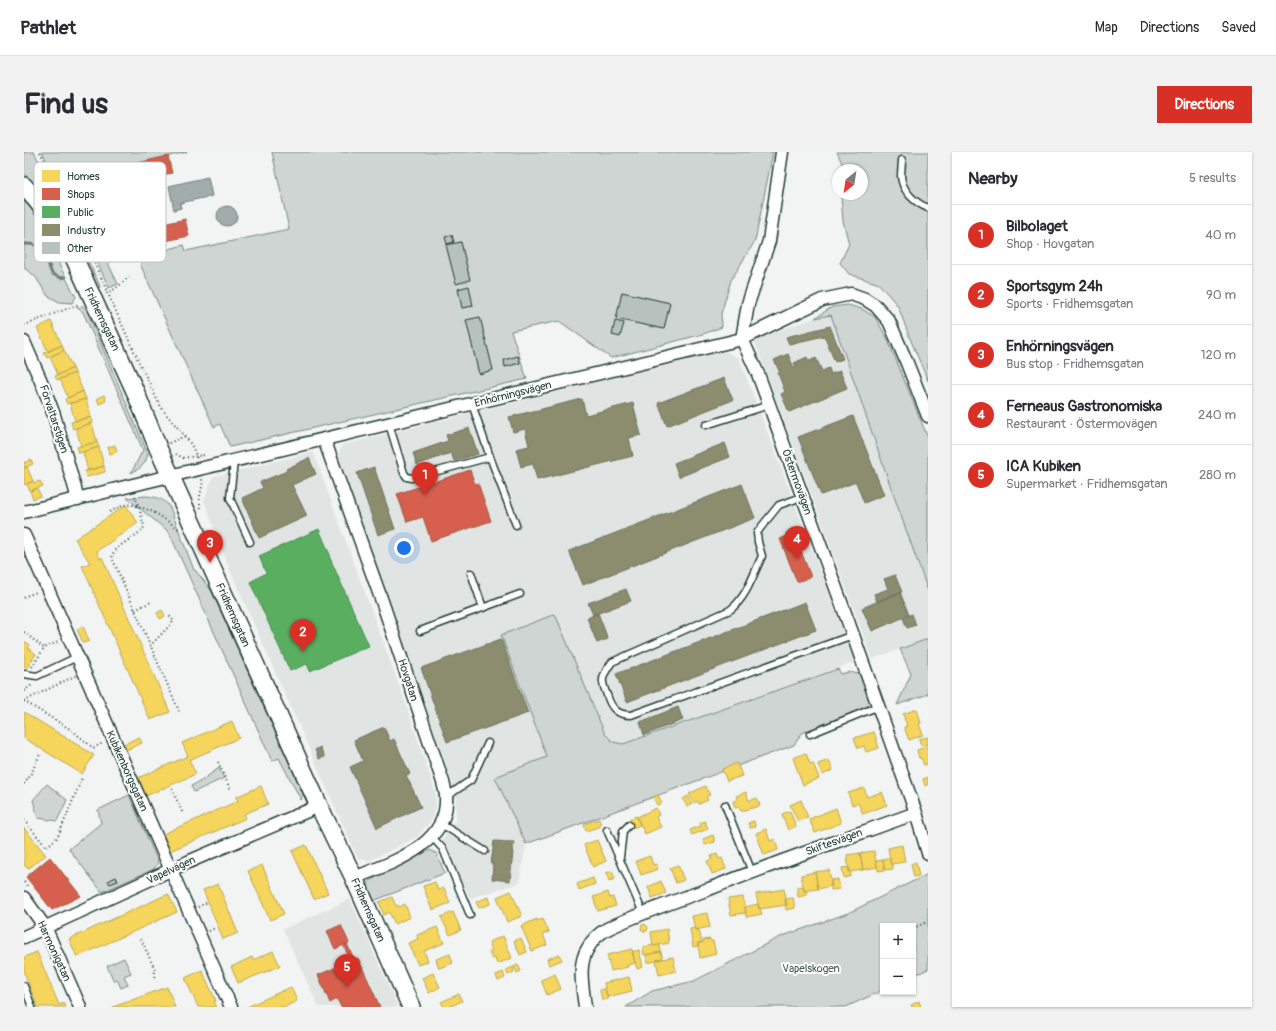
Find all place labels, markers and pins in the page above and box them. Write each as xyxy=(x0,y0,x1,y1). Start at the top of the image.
pin: 1 xyxy=(412,462,438,495)
pin: 4 xyxy=(784,526,810,559)
pin: 3 xyxy=(197,530,223,563)
pin: 2 xyxy=(290,619,316,652)
pin: 5 xyxy=(334,954,360,987)

